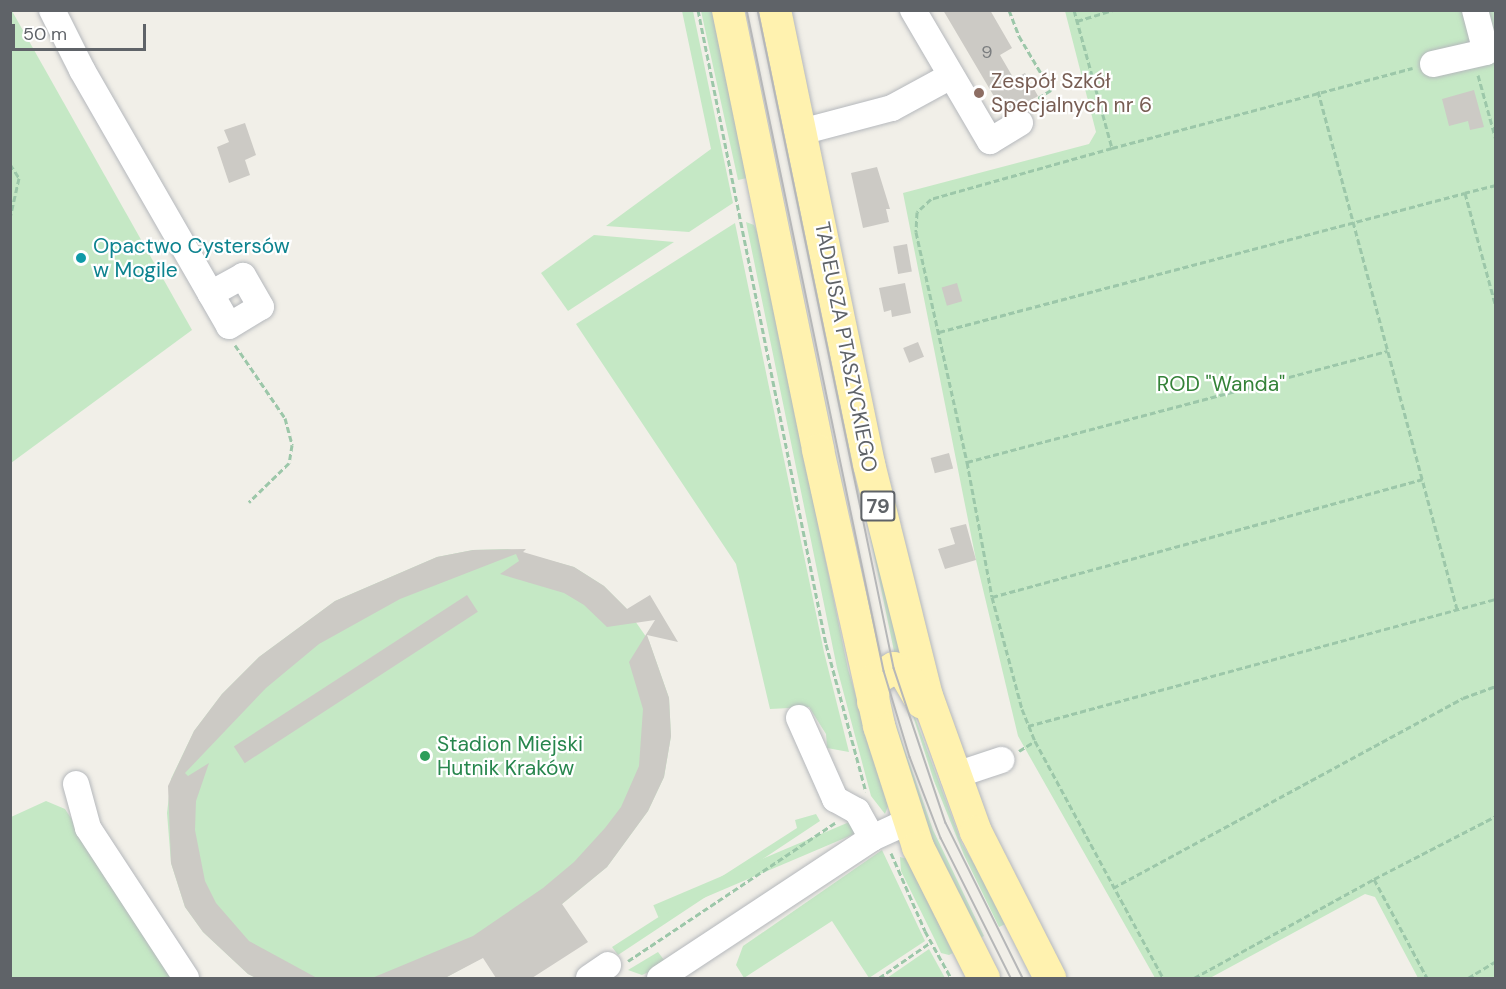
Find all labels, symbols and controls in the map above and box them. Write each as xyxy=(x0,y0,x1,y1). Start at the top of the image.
scale bar xyxy=(15,12,148,50)
text: 50 m xyxy=(23,22,67,46)
house number: 9 xyxy=(981,41,993,63)
place label: Zespół Szkół Specjalnych nr 6 xyxy=(991,68,1152,118)
marker: Zespół Szkół Specjalnych nr 6 xyxy=(972,86,986,100)
street label: TADEUSZA PTASZYCKIEGO xyxy=(809,220,883,474)
place label: Opactwo Cystersów w Mogile xyxy=(93,233,290,283)
marker: Opactwo Cystersów w Mogile xyxy=(74,251,88,265)
park label: ROD "Wanda" xyxy=(1157,371,1285,397)
road number: 79 xyxy=(860,489,896,523)
place label: Stadion Miejski Hutnik Kraków xyxy=(437,731,583,781)
marker: Stadion Miejski Hutnik Kraków xyxy=(418,749,432,763)

